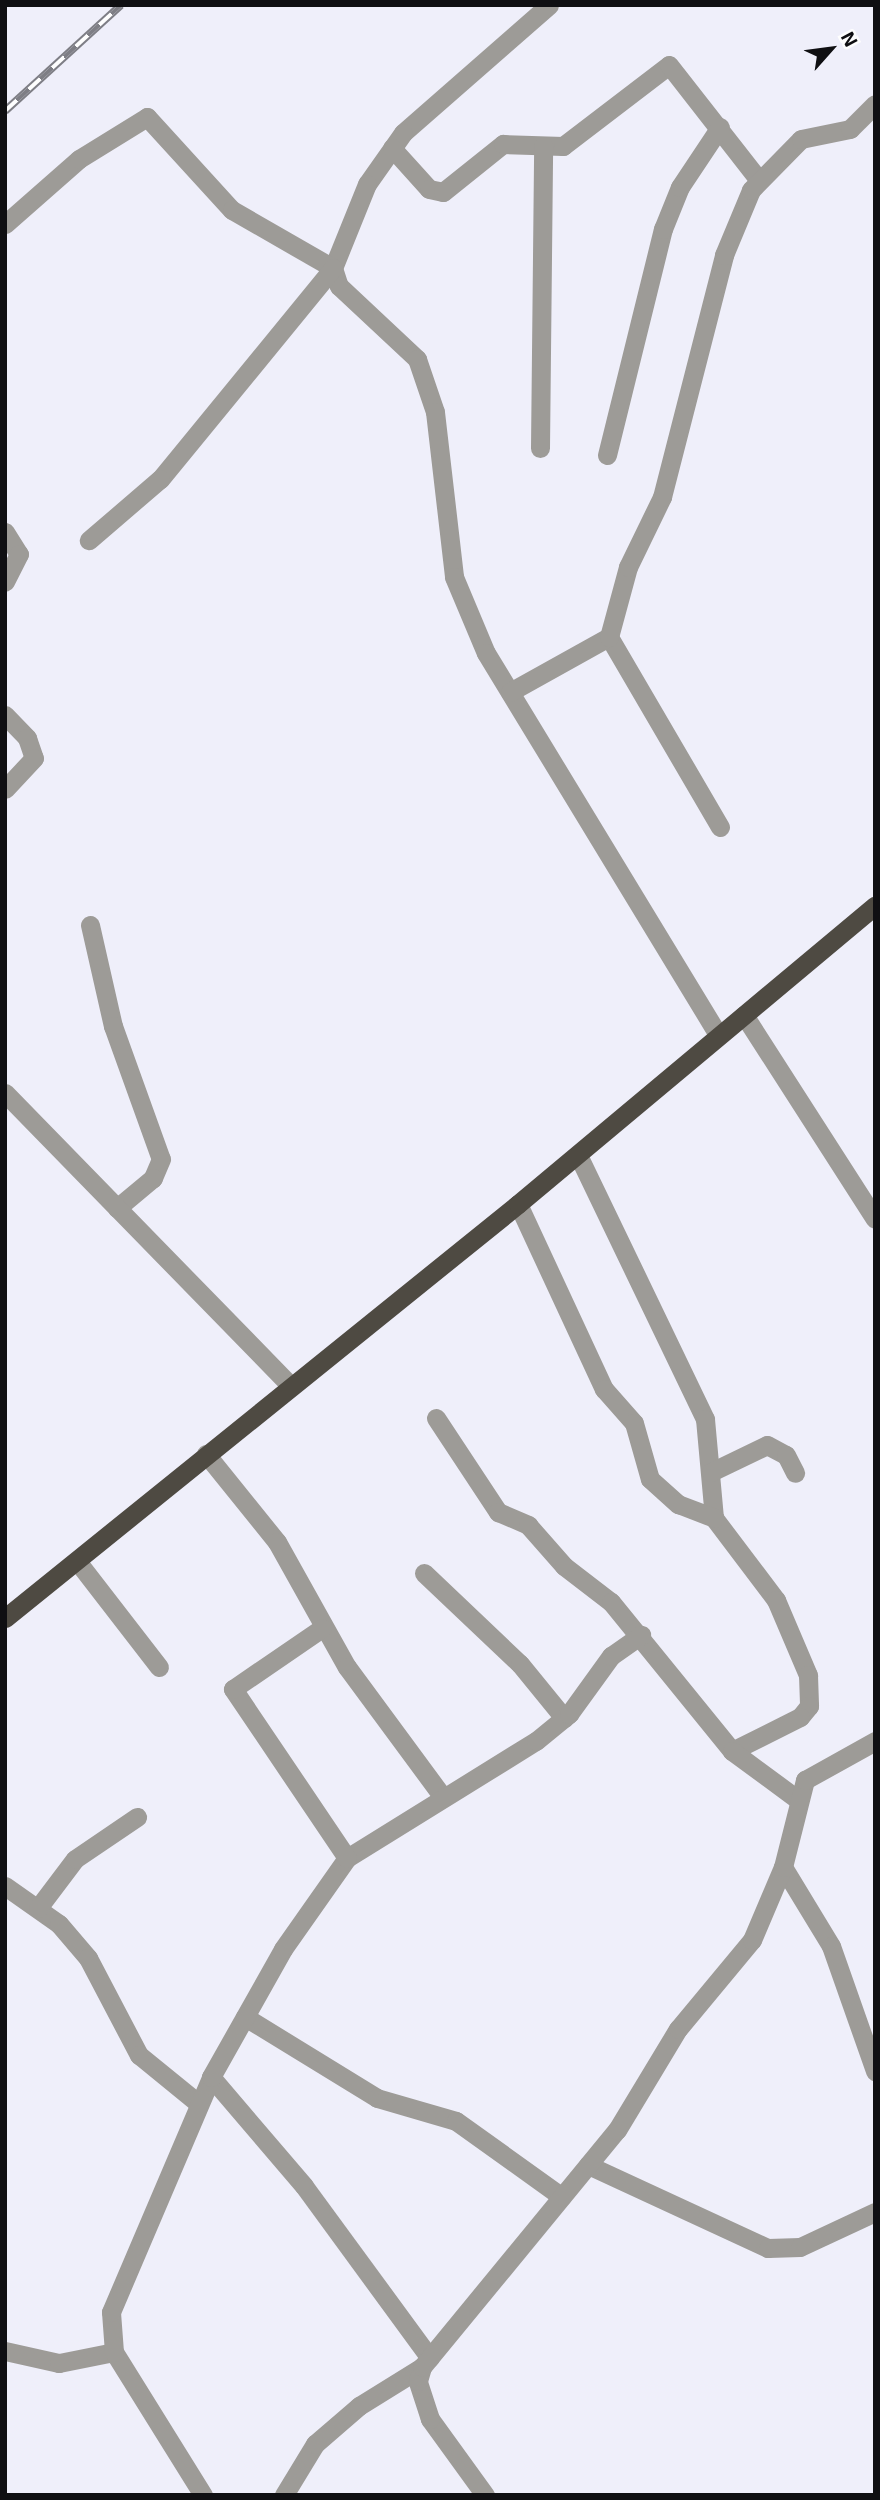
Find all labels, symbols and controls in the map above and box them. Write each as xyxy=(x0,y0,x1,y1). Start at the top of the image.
north arrow xyxy=(796,14,866,84)
text: N xyxy=(837,27,863,50)

